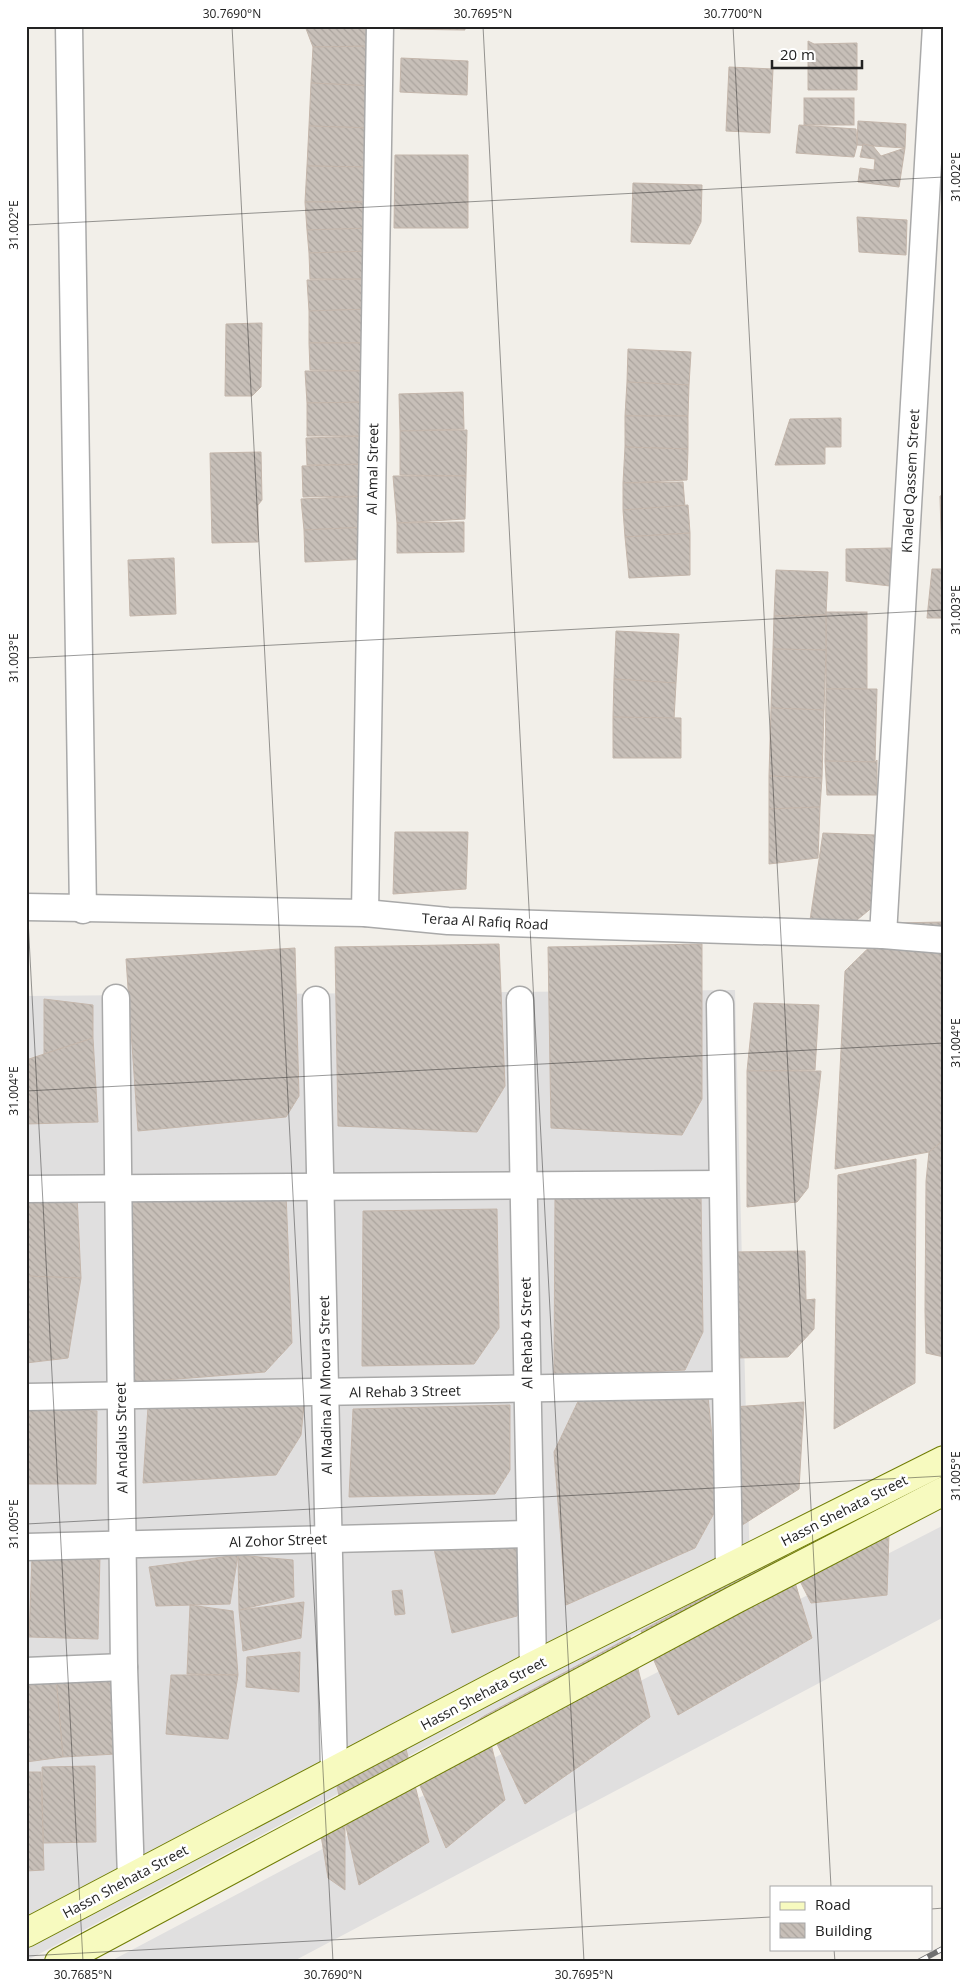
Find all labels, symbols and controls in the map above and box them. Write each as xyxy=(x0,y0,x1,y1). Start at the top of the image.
text: 30.7690°N xyxy=(203,5,261,22)
text: 30.7695°N xyxy=(454,5,512,22)
text: 30.7700°N xyxy=(704,5,762,22)
scale bar xyxy=(772,38,862,70)
text: 20 m xyxy=(780,44,815,64)
text: 31.002°E xyxy=(947,152,964,202)
text: 31.002°E xyxy=(5,200,22,250)
street label: Khaled Qassem Street xyxy=(897,409,923,553)
street label: Al Amal Street xyxy=(362,423,382,515)
text: 31.003°E xyxy=(947,585,964,635)
text: 31.003°E xyxy=(5,633,22,683)
street label: Teraa Al Rafiq Road xyxy=(421,908,549,934)
text: 31.004°E xyxy=(947,1018,964,1068)
text: 31.004°E xyxy=(5,1066,22,1116)
street label: Al Rehab 4 Street xyxy=(516,1277,536,1389)
street label: Al Madina Al Mnoura Street xyxy=(314,1295,336,1475)
street label: Al Rehab 3 Street xyxy=(349,1381,461,1401)
street label: Al Andalus Street xyxy=(111,1382,131,1494)
text: 31.005°E xyxy=(947,1451,964,1501)
street label: Hassn Shehata Street xyxy=(777,1470,911,1550)
text: 31.005°E xyxy=(5,1499,22,1549)
street label: Al Zohor Street xyxy=(229,1529,327,1551)
street label: Hassn Shehata Street xyxy=(417,1652,549,1734)
street label: Hassn Shehata Street xyxy=(59,1840,191,1922)
legend xyxy=(770,1886,932,1950)
text: Road xyxy=(815,1894,851,1914)
text: Building xyxy=(815,1920,872,1940)
text: 30.7685°N xyxy=(54,1966,112,1983)
text: 30.7690°N xyxy=(304,1966,362,1983)
text: 30.7695°N xyxy=(555,1966,613,1983)

